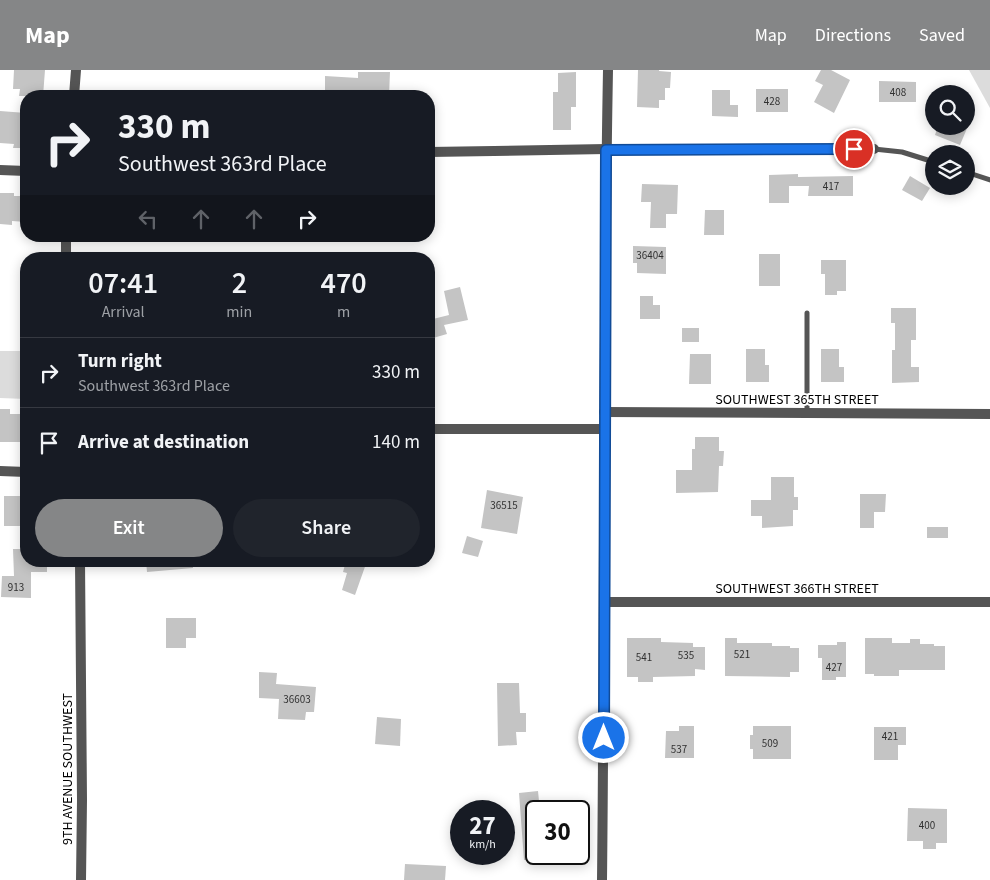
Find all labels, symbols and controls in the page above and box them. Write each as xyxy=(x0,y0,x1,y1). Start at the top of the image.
text: Map xyxy=(25,18,70,53)
text: Map xyxy=(755,23,787,48)
text: Directions xyxy=(815,23,891,48)
text: Saved xyxy=(919,23,965,48)
house number: 408 xyxy=(890,85,907,100)
map controls xyxy=(925,85,975,195)
button: search xyxy=(925,85,975,135)
house number: 428 xyxy=(764,94,781,109)
text: 330 m xyxy=(118,102,210,152)
icon: right xyxy=(35,110,100,175)
pin xyxy=(833,128,875,170)
icon: arrive xyxy=(840,135,868,163)
button: layers xyxy=(925,145,975,195)
text: Southwest 363rd Place xyxy=(118,148,327,180)
house number: 417 xyxy=(823,179,839,194)
icon: left xyxy=(134,205,162,233)
icon: ahead xyxy=(187,205,215,233)
icon: ahead xyxy=(240,205,268,233)
icon: right xyxy=(293,205,321,233)
house number: 36404 xyxy=(636,248,664,263)
text: 07:41 xyxy=(88,262,158,305)
text: 2 xyxy=(232,262,247,305)
text: 470 xyxy=(321,262,367,305)
text: Arrival xyxy=(102,301,145,323)
text: min xyxy=(226,301,252,323)
text: m xyxy=(337,301,350,323)
text: Turn right xyxy=(78,348,162,375)
icon: right xyxy=(35,359,63,387)
text: 330 m xyxy=(372,359,420,386)
text: Southwest 363rd Place xyxy=(78,375,230,397)
street label: SOUTHWEST 365TH STREET xyxy=(715,390,879,410)
icon: arrive xyxy=(35,429,63,457)
text: Arrive at destination xyxy=(78,429,249,456)
text: 140 m xyxy=(372,429,420,456)
house number: 36515 xyxy=(490,498,518,513)
button: Exit xyxy=(35,499,223,557)
button: Share xyxy=(233,499,420,557)
street label: SOUTHWEST 366TH STREET xyxy=(715,579,879,599)
house number: 913 xyxy=(8,580,24,595)
house number: 521 xyxy=(734,647,750,662)
house number: 535 xyxy=(678,648,694,663)
house number: 541 xyxy=(636,650,652,665)
house number: 427 xyxy=(826,660,842,675)
street label: 9TH AVENUE SOUTHWEST xyxy=(58,692,78,845)
house number: 36603 xyxy=(283,692,311,707)
position arrow xyxy=(577,711,629,763)
house number: 421 xyxy=(882,729,898,744)
house number: 509 xyxy=(762,736,778,751)
house number: 537 xyxy=(671,742,687,757)
speed limit sign: 30 xyxy=(525,800,590,865)
text: 27 xyxy=(469,808,496,844)
house number: 400 xyxy=(919,818,935,833)
text: km/h xyxy=(469,836,496,853)

